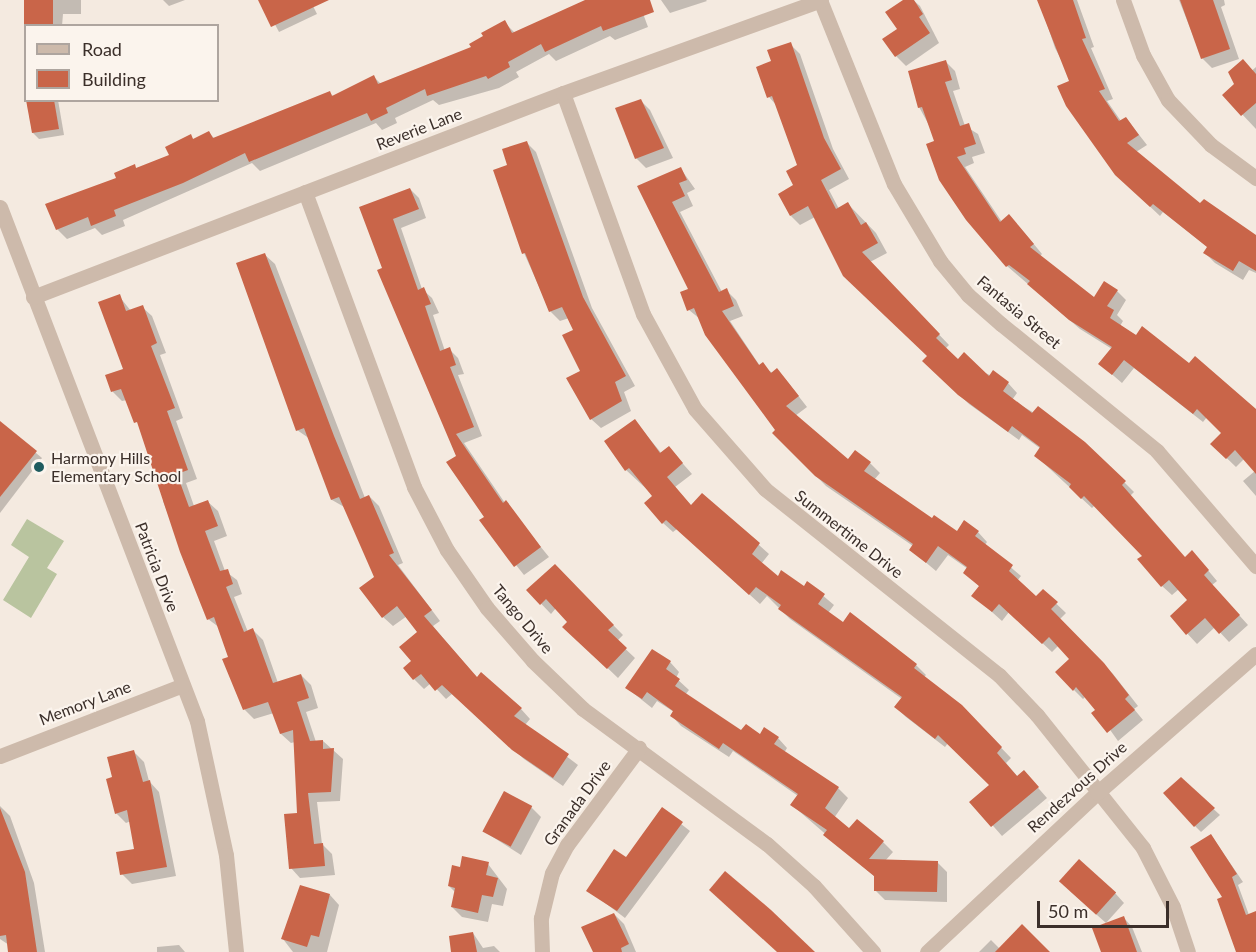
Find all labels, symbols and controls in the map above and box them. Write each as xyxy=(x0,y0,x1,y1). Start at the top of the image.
legend xyxy=(24,24,219,102)
text: Road xyxy=(82,38,122,60)
text: Building xyxy=(82,68,146,90)
street label: Reverie Lane xyxy=(374,104,464,154)
street label: Fantasia Street xyxy=(973,271,1065,353)
place label: Harmony Hills Elementary School xyxy=(51,448,182,486)
marker: Harmony Hills Elementary School xyxy=(32,460,46,474)
street label: Summertime Drive xyxy=(791,486,907,582)
street label: Patricia Drive xyxy=(131,520,183,614)
street label: Tango Drive xyxy=(489,581,557,657)
street label: Memory Lane xyxy=(36,677,134,729)
street label: Rendezvous Drive xyxy=(1023,737,1131,837)
street label: Granada Drive xyxy=(539,756,615,850)
scale bar xyxy=(1040,889,1172,927)
text: 50 m xyxy=(1048,900,1088,922)

